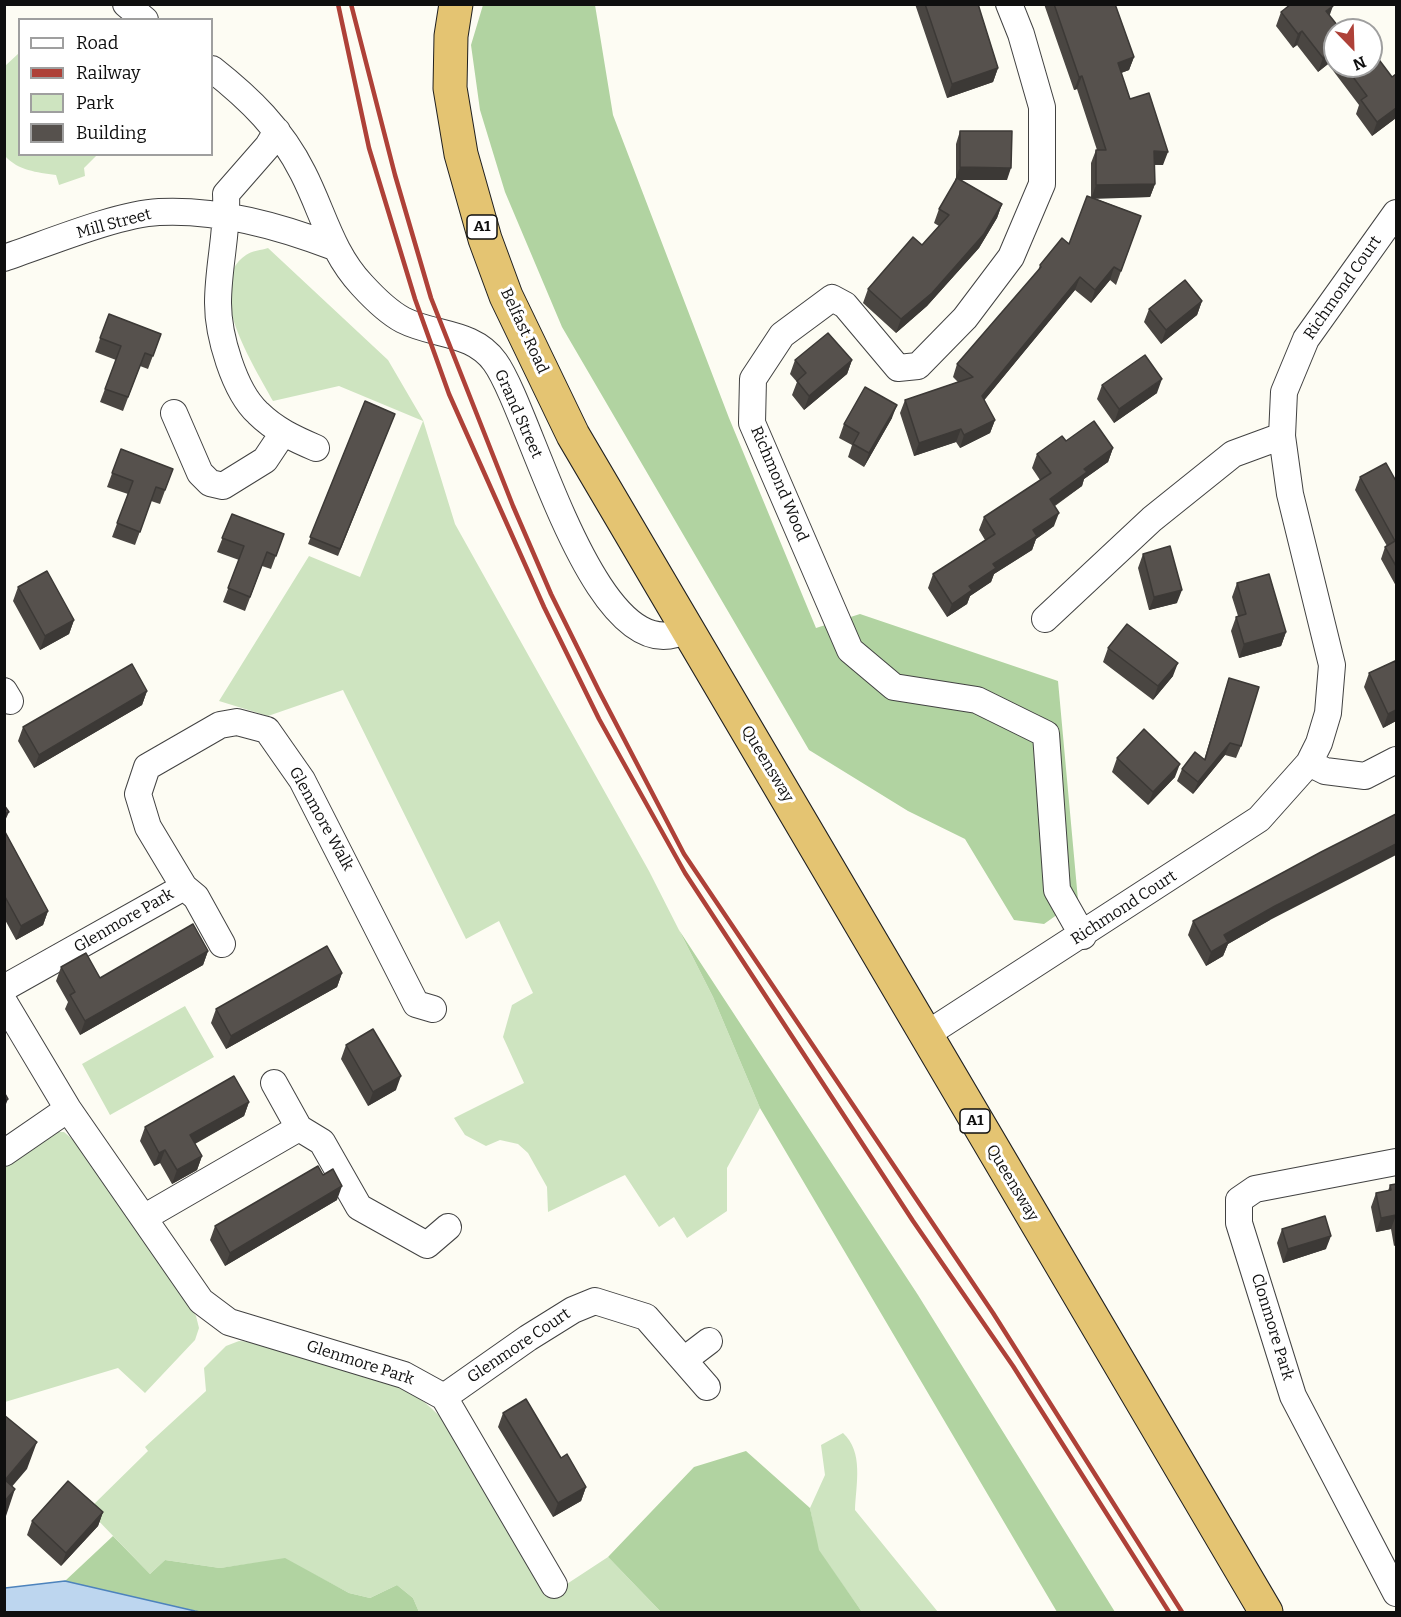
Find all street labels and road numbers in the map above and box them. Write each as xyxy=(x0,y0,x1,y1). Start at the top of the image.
street label: Mill Street xyxy=(75,205,153,243)
road number: A1 xyxy=(467,215,497,239)
street label: Richmond Court xyxy=(1300,232,1386,344)
street label: Belfast Road xyxy=(496,285,552,377)
street label: Grand Street xyxy=(490,367,546,461)
street label: Richmond Wood xyxy=(746,423,812,545)
street label: Queensway xyxy=(737,722,797,806)
street label: Glenmore Walk xyxy=(285,764,357,874)
street label: Richmond Court xyxy=(1068,867,1180,949)
street label: Glenmore Park xyxy=(71,885,177,957)
road number: A1 xyxy=(960,1109,990,1133)
street label: Queensway xyxy=(982,1141,1042,1225)
street label: Clonmore Park xyxy=(1247,1271,1297,1383)
street label: Glenmore Court xyxy=(464,1304,574,1388)
street label: Glenmore Park xyxy=(304,1337,416,1389)

